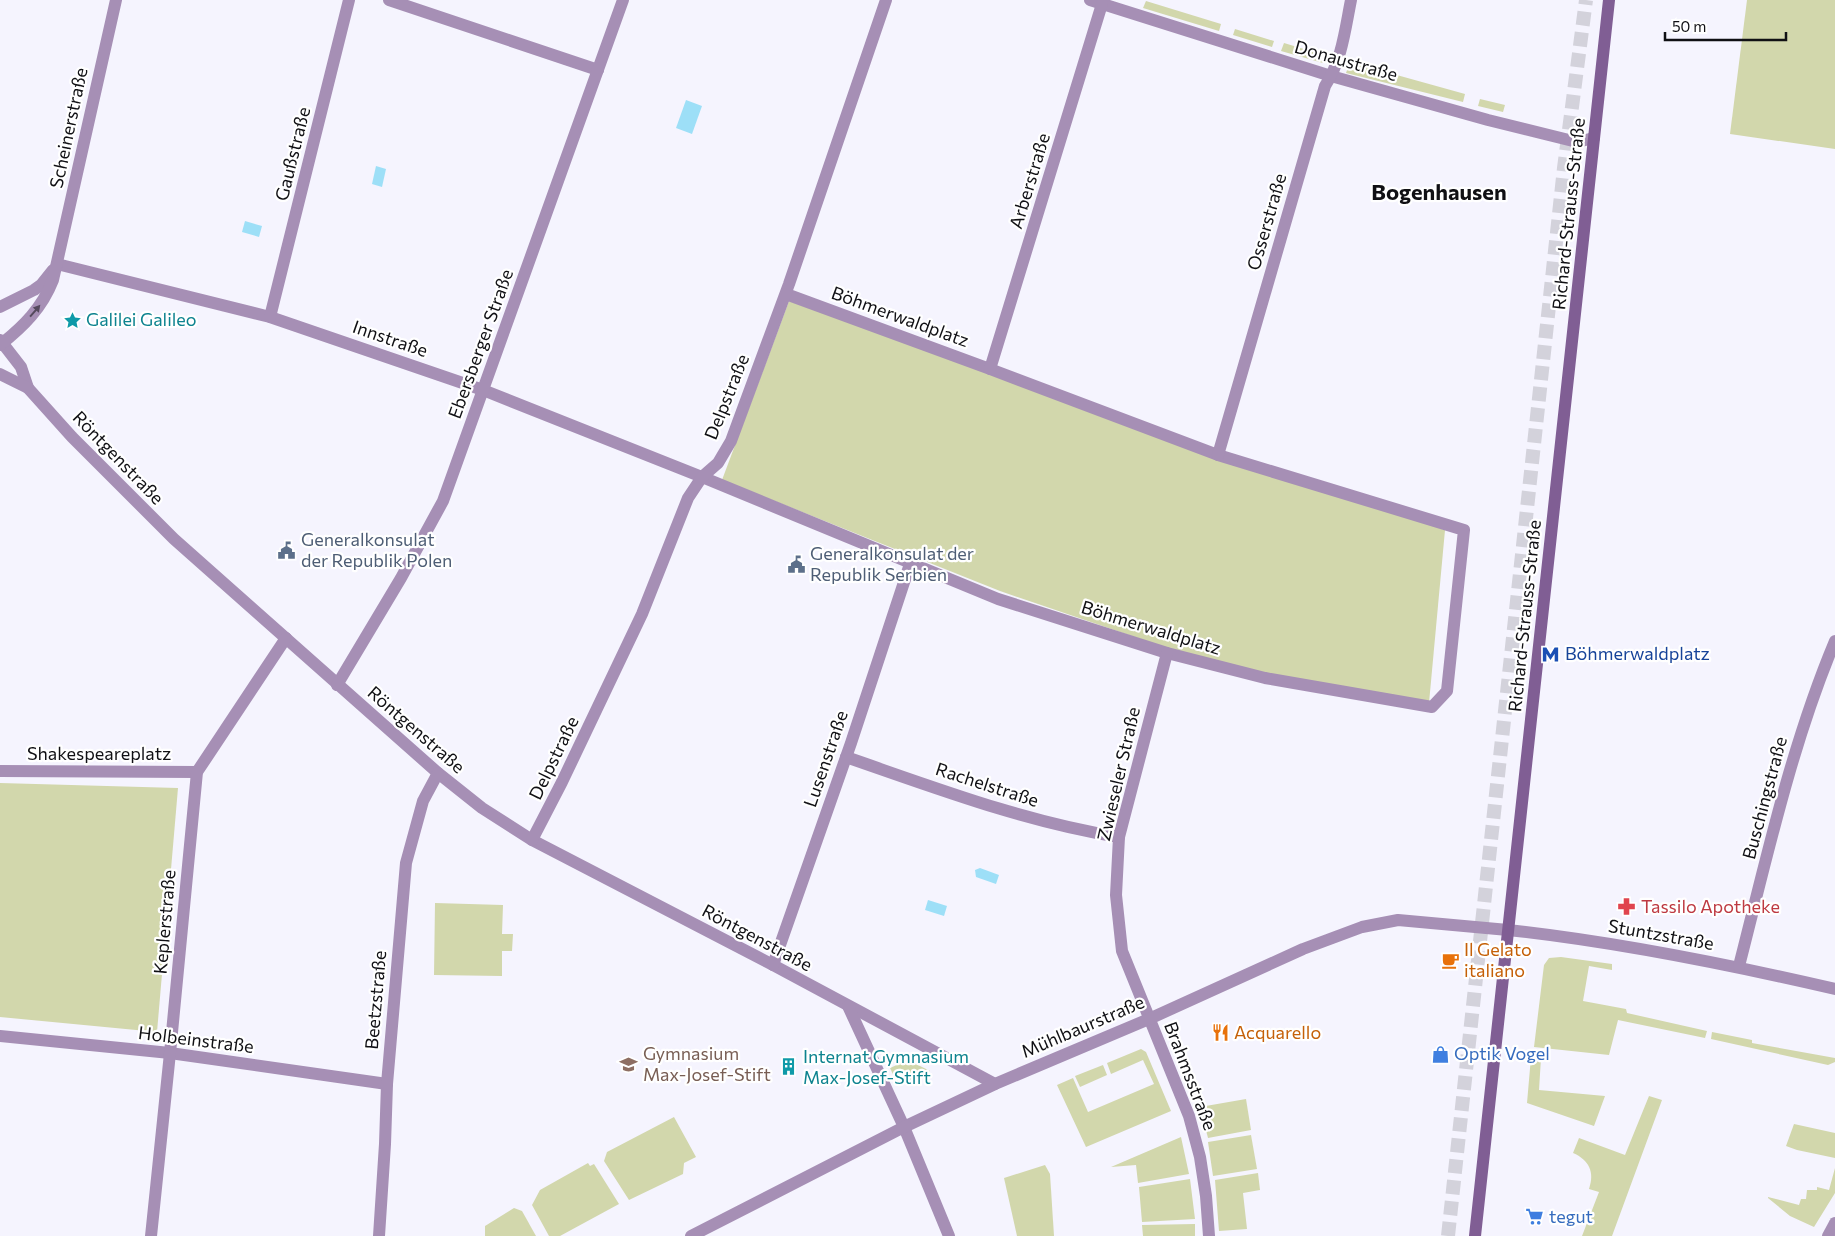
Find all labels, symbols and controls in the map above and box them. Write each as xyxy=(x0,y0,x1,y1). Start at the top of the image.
scale bar xyxy=(1665,10,1786,42)
text: 50 m xyxy=(1672,17,1706,35)
street label: Donaustraße xyxy=(1292,35,1400,85)
street label: Scheinerstraße xyxy=(44,65,92,190)
street label: Gaußstraße xyxy=(270,105,314,203)
street label: Richard-Strauss-Straße xyxy=(1547,117,1589,311)
street label: Arberstraße xyxy=(1004,130,1054,231)
street label: Osserstraße xyxy=(1242,171,1290,273)
district label: Bogenhausen xyxy=(1371,178,1507,205)
street label: Ebersberger Straße xyxy=(443,266,517,421)
street label: Böhmerwaldplatz xyxy=(829,281,972,351)
one-way arrow xyxy=(30,305,41,318)
place label: Galilei Galileo xyxy=(86,308,197,330)
place icon: Galilei Galileo xyxy=(62,310,82,330)
street label: Innstraße xyxy=(350,315,431,361)
street label: Delpstraße xyxy=(699,351,753,443)
street label: Röntgenstraße xyxy=(69,406,169,509)
street label: Richard-Strauss-Straße xyxy=(1503,519,1545,713)
place label: Generalkonsulat der Republik Polen xyxy=(301,528,452,571)
public building icon: Generalkonsulat der Republik Polen xyxy=(277,540,297,560)
place label: Generalkonsulat der Republik Serbien xyxy=(810,542,974,585)
public building icon: Generalkonsulat der Republik Serbien xyxy=(786,554,806,574)
street label: Böhmerwaldplatz xyxy=(1079,595,1224,659)
place label: Böhmerwaldplatz xyxy=(1565,642,1710,664)
metro station icon: Böhmerwaldplatz xyxy=(1541,644,1561,664)
street label: Röntgenstraße xyxy=(364,681,470,777)
street label: Zwieseler Straße xyxy=(1092,705,1144,843)
street label: Lusenstraße xyxy=(798,707,852,810)
street label: Delpstraße xyxy=(523,712,583,803)
street label: Buschingstraße xyxy=(1737,734,1791,862)
street label: Shakespeareplatz xyxy=(27,742,171,764)
street label: Rachelstraße xyxy=(933,757,1042,811)
street label: Keplerstraße xyxy=(148,869,180,975)
place label: Tassilo Apotheke xyxy=(1641,895,1780,917)
pharmacy icon: Tassilo Apotheke xyxy=(1617,897,1637,917)
street label: Röntgenstraße xyxy=(699,899,816,975)
street label: Stuntzstraße xyxy=(1607,914,1716,954)
place label: Il Gelato italiano xyxy=(1464,938,1532,981)
street label: Beetzstraße xyxy=(360,950,390,1050)
cafe icon: Il Gelato italiano xyxy=(1440,950,1460,970)
street label: Mühlbaurstraße xyxy=(1018,990,1147,1062)
street label: Brahmsstraße xyxy=(1160,1018,1222,1133)
street label: Holbeinstraße xyxy=(137,1021,255,1057)
place label: Acquarello xyxy=(1234,1021,1321,1043)
restaurant icon: Acquarello xyxy=(1210,1023,1230,1043)
place label: Gymnasium Max-Josef-Stift xyxy=(643,1042,771,1085)
place label: Optik Vogel xyxy=(1454,1042,1550,1064)
shop icon: Optik Vogel xyxy=(1430,1044,1450,1064)
place label: Internat Gymnasium Max-Josef-Stift xyxy=(803,1045,969,1088)
school or university icon: Gymnasium Max-Josef-Stift xyxy=(619,1054,639,1074)
building icon: Internat Gymnasium Max-Josef-Stift xyxy=(779,1057,799,1077)
place label: tegut xyxy=(1549,1205,1593,1227)
supermarket icon: tegut xyxy=(1525,1207,1545,1227)

